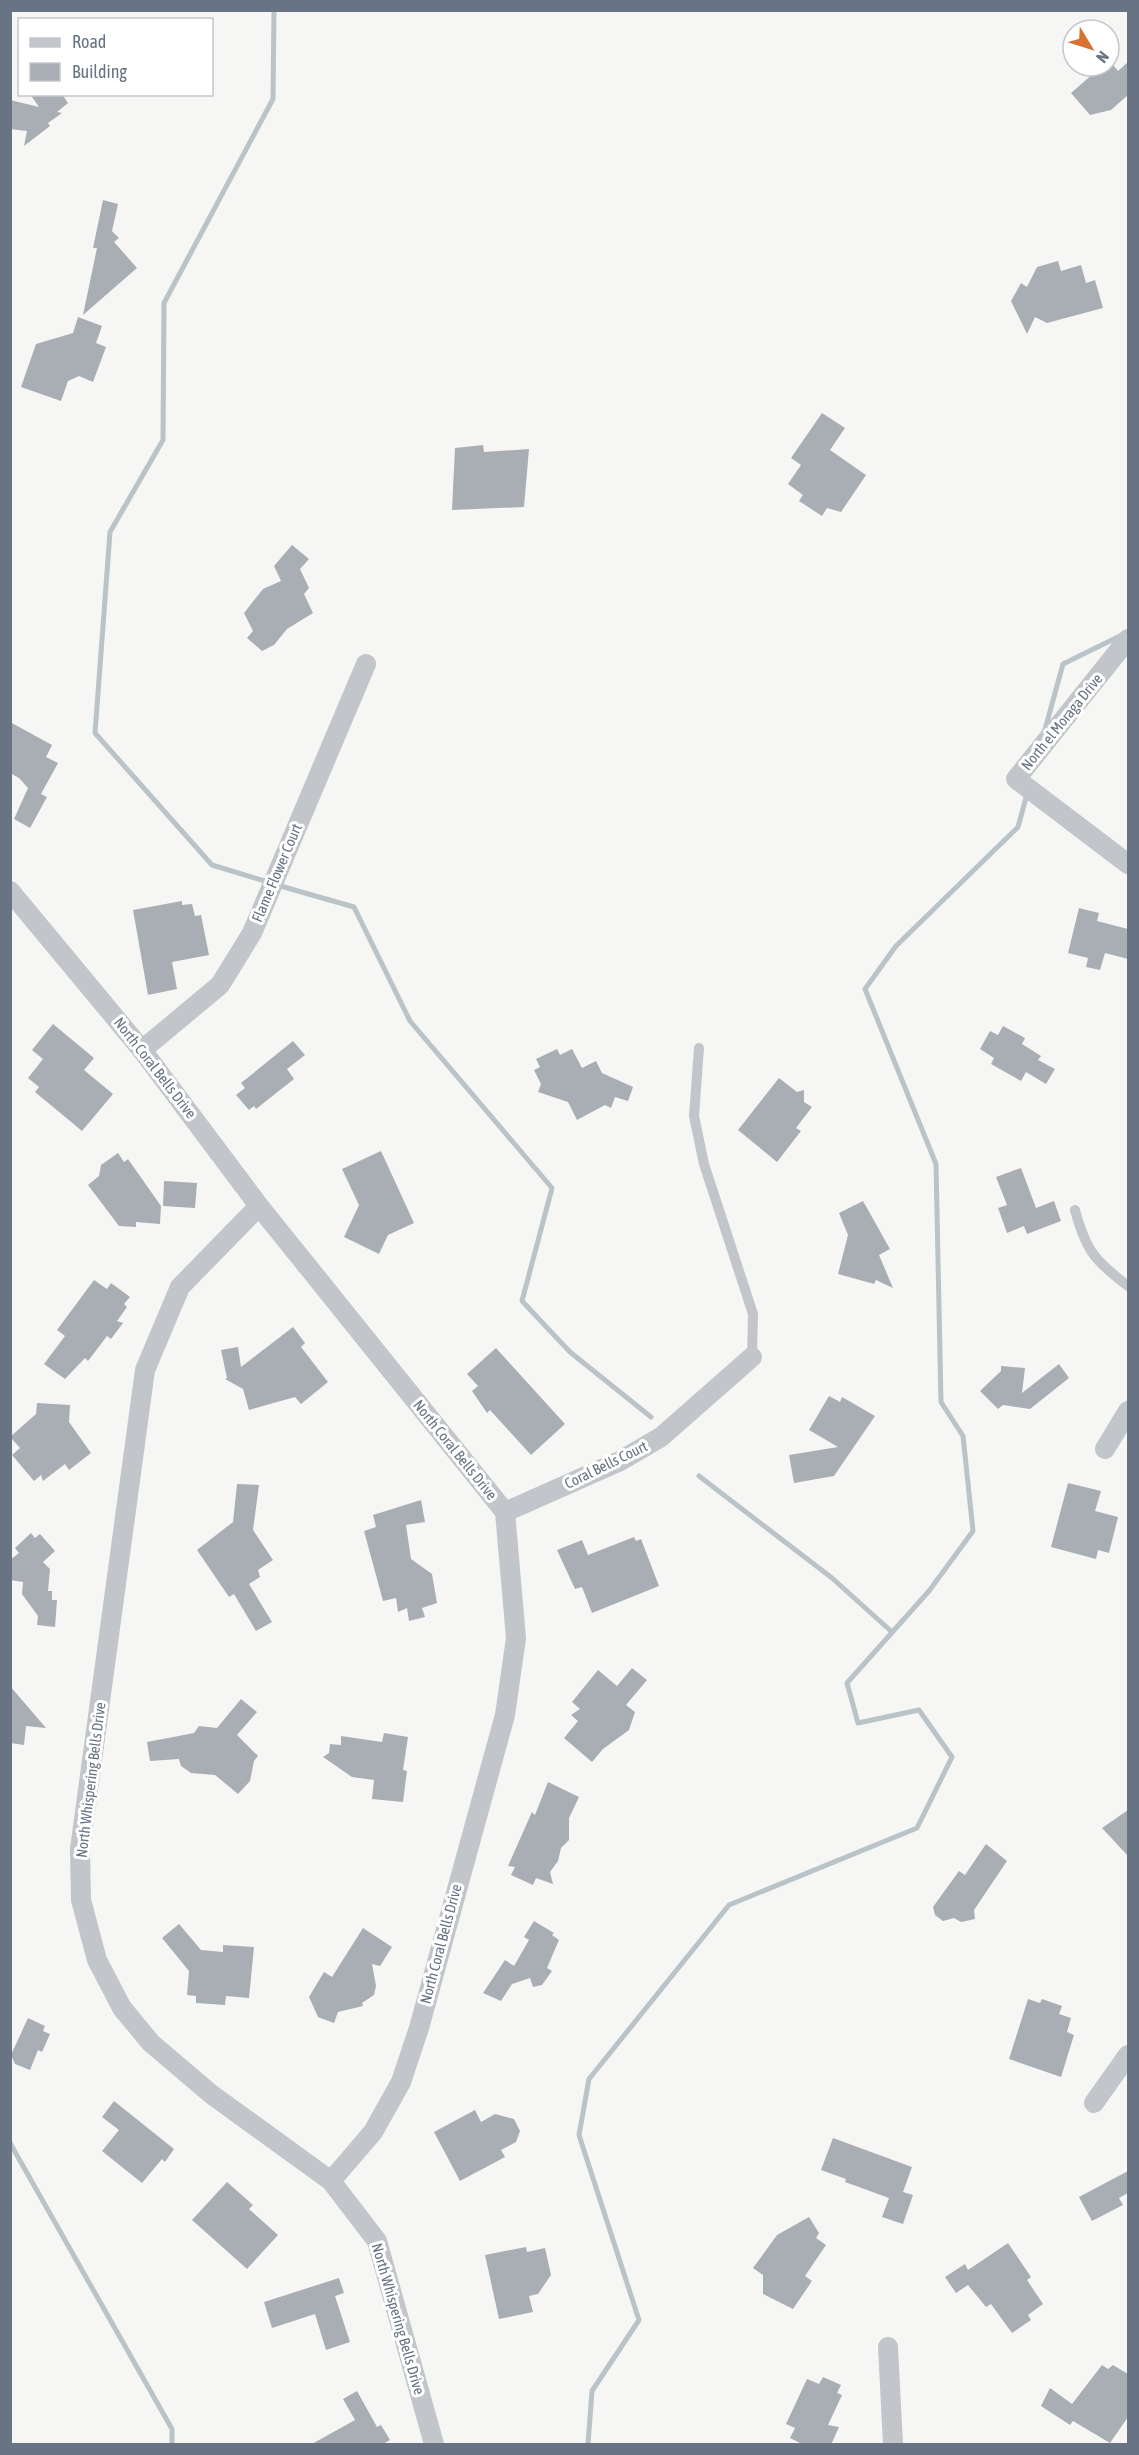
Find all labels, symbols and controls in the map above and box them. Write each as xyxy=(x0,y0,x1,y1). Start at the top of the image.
legend xyxy=(18,18,213,96)
north arrow xyxy=(1061,18,1121,78)
text: Road xyxy=(72,31,106,52)
text: N xyxy=(1093,48,1113,67)
text: Building xyxy=(72,61,127,82)
street label: North el Moraga Drive xyxy=(1018,670,1106,773)
street label: Flame Flower Court xyxy=(248,821,305,925)
street label: North Coral Bells Drive xyxy=(111,1014,200,1122)
street label: North Coral Bells Drive xyxy=(410,1397,501,1503)
street label: Coral Bells Court xyxy=(562,1437,650,1492)
street label: North Whispering Bells Drive xyxy=(73,1701,109,1859)
street label: North Coral Bells Drive xyxy=(416,1882,465,2006)
street label: North Whispering Bells Drive xyxy=(369,2241,428,2397)

